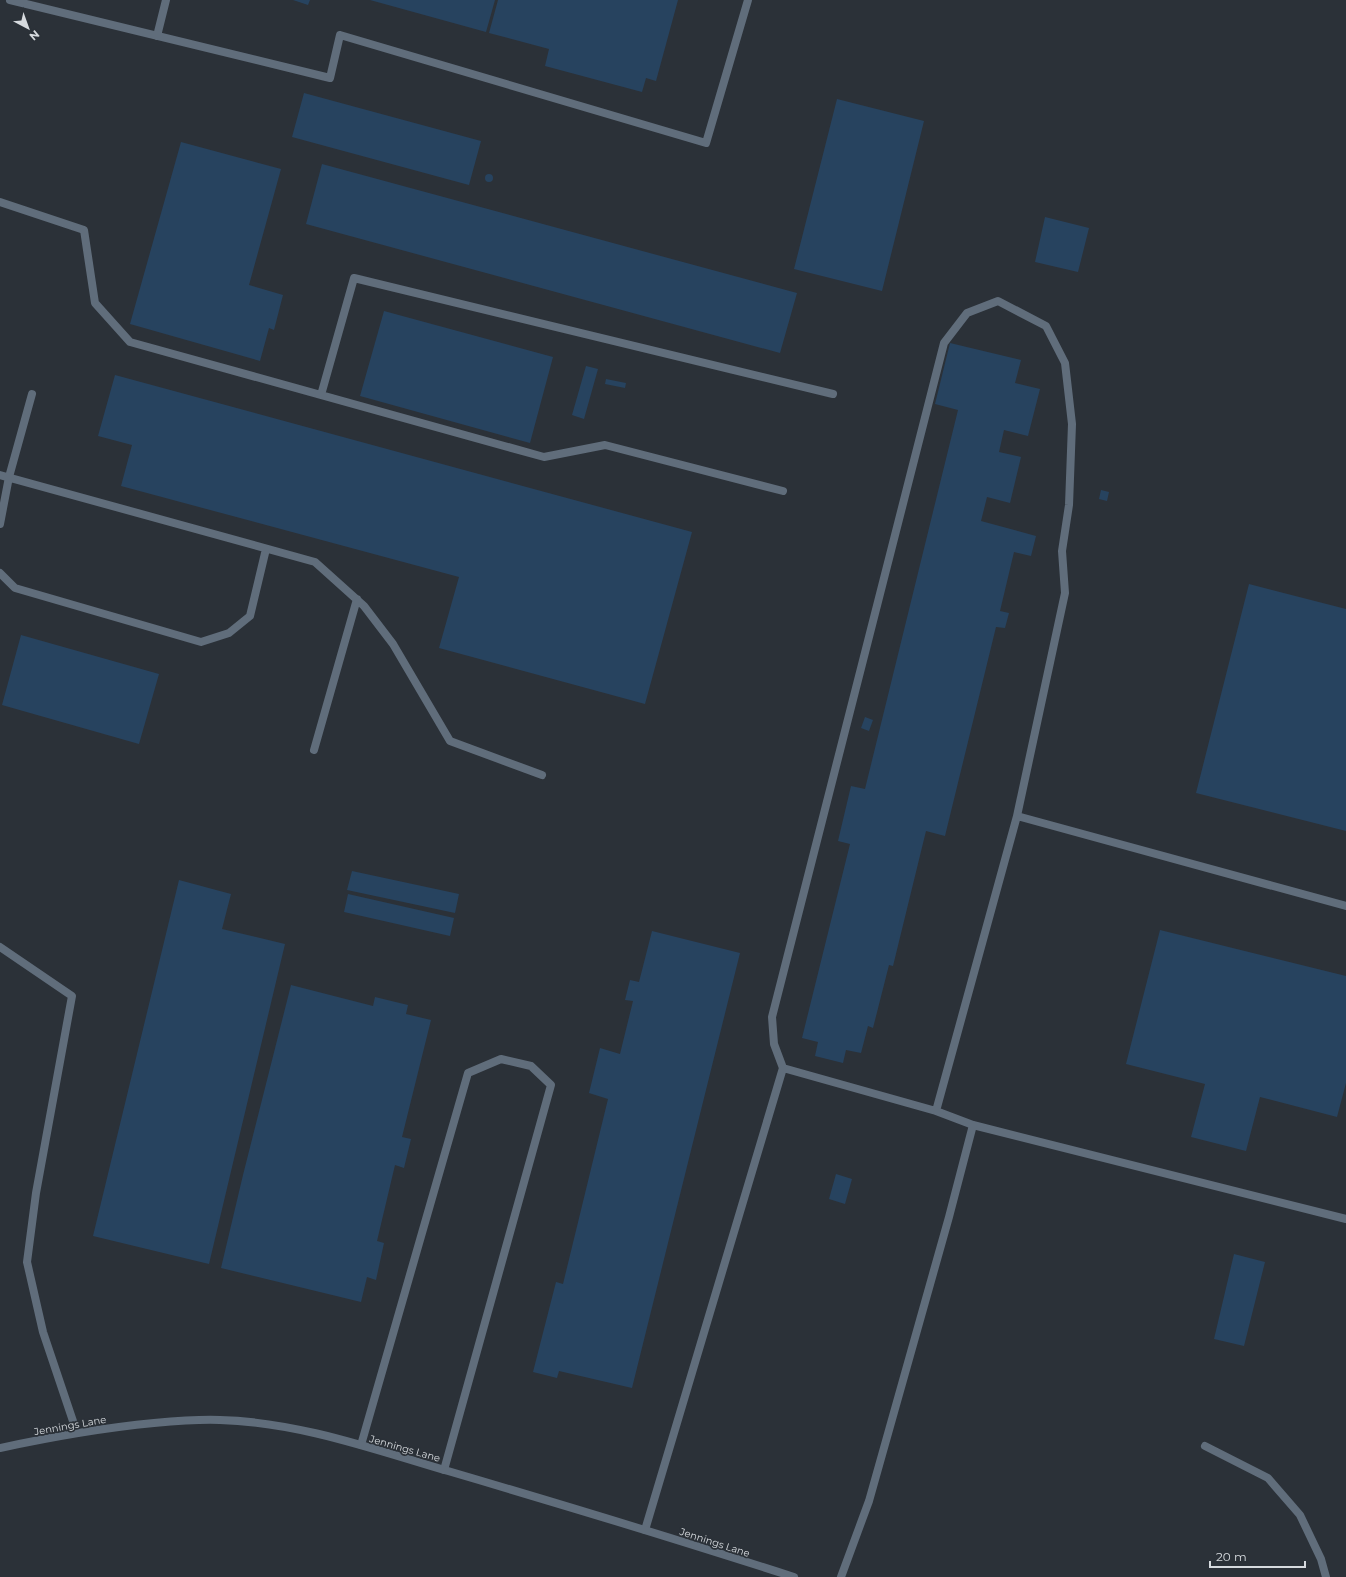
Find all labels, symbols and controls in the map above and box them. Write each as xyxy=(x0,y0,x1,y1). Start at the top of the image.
north arrow xyxy=(8,8,48,48)
text: N xyxy=(27,27,43,44)
street label: Jennings Lane xyxy=(32,1413,107,1438)
street label: Jennings Lane xyxy=(367,1432,442,1465)
street label: Jennings Lane xyxy=(677,1525,752,1560)
scale bar xyxy=(1210,1543,1305,1569)
text: 20 m xyxy=(1216,1549,1247,1564)

